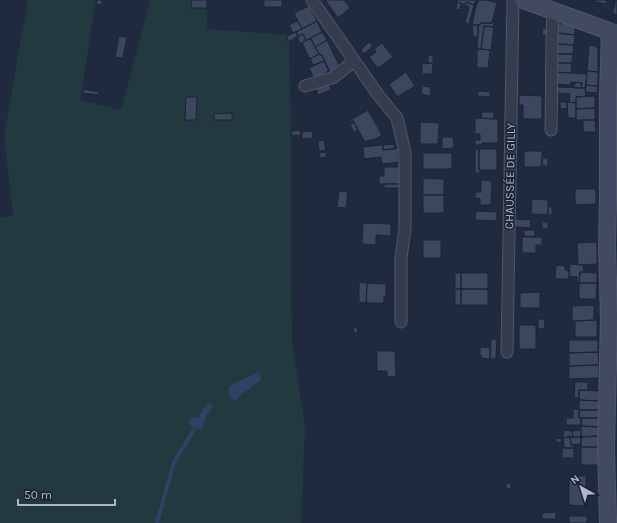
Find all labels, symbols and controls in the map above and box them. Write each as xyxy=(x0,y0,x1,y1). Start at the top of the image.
street label: CHAUSSÉE DE GILLY xyxy=(501,122,518,229)
north arrow xyxy=(561,467,601,507)
text: N xyxy=(568,472,582,487)
scale bar xyxy=(18,481,115,507)
text: 50 m xyxy=(24,488,52,502)

